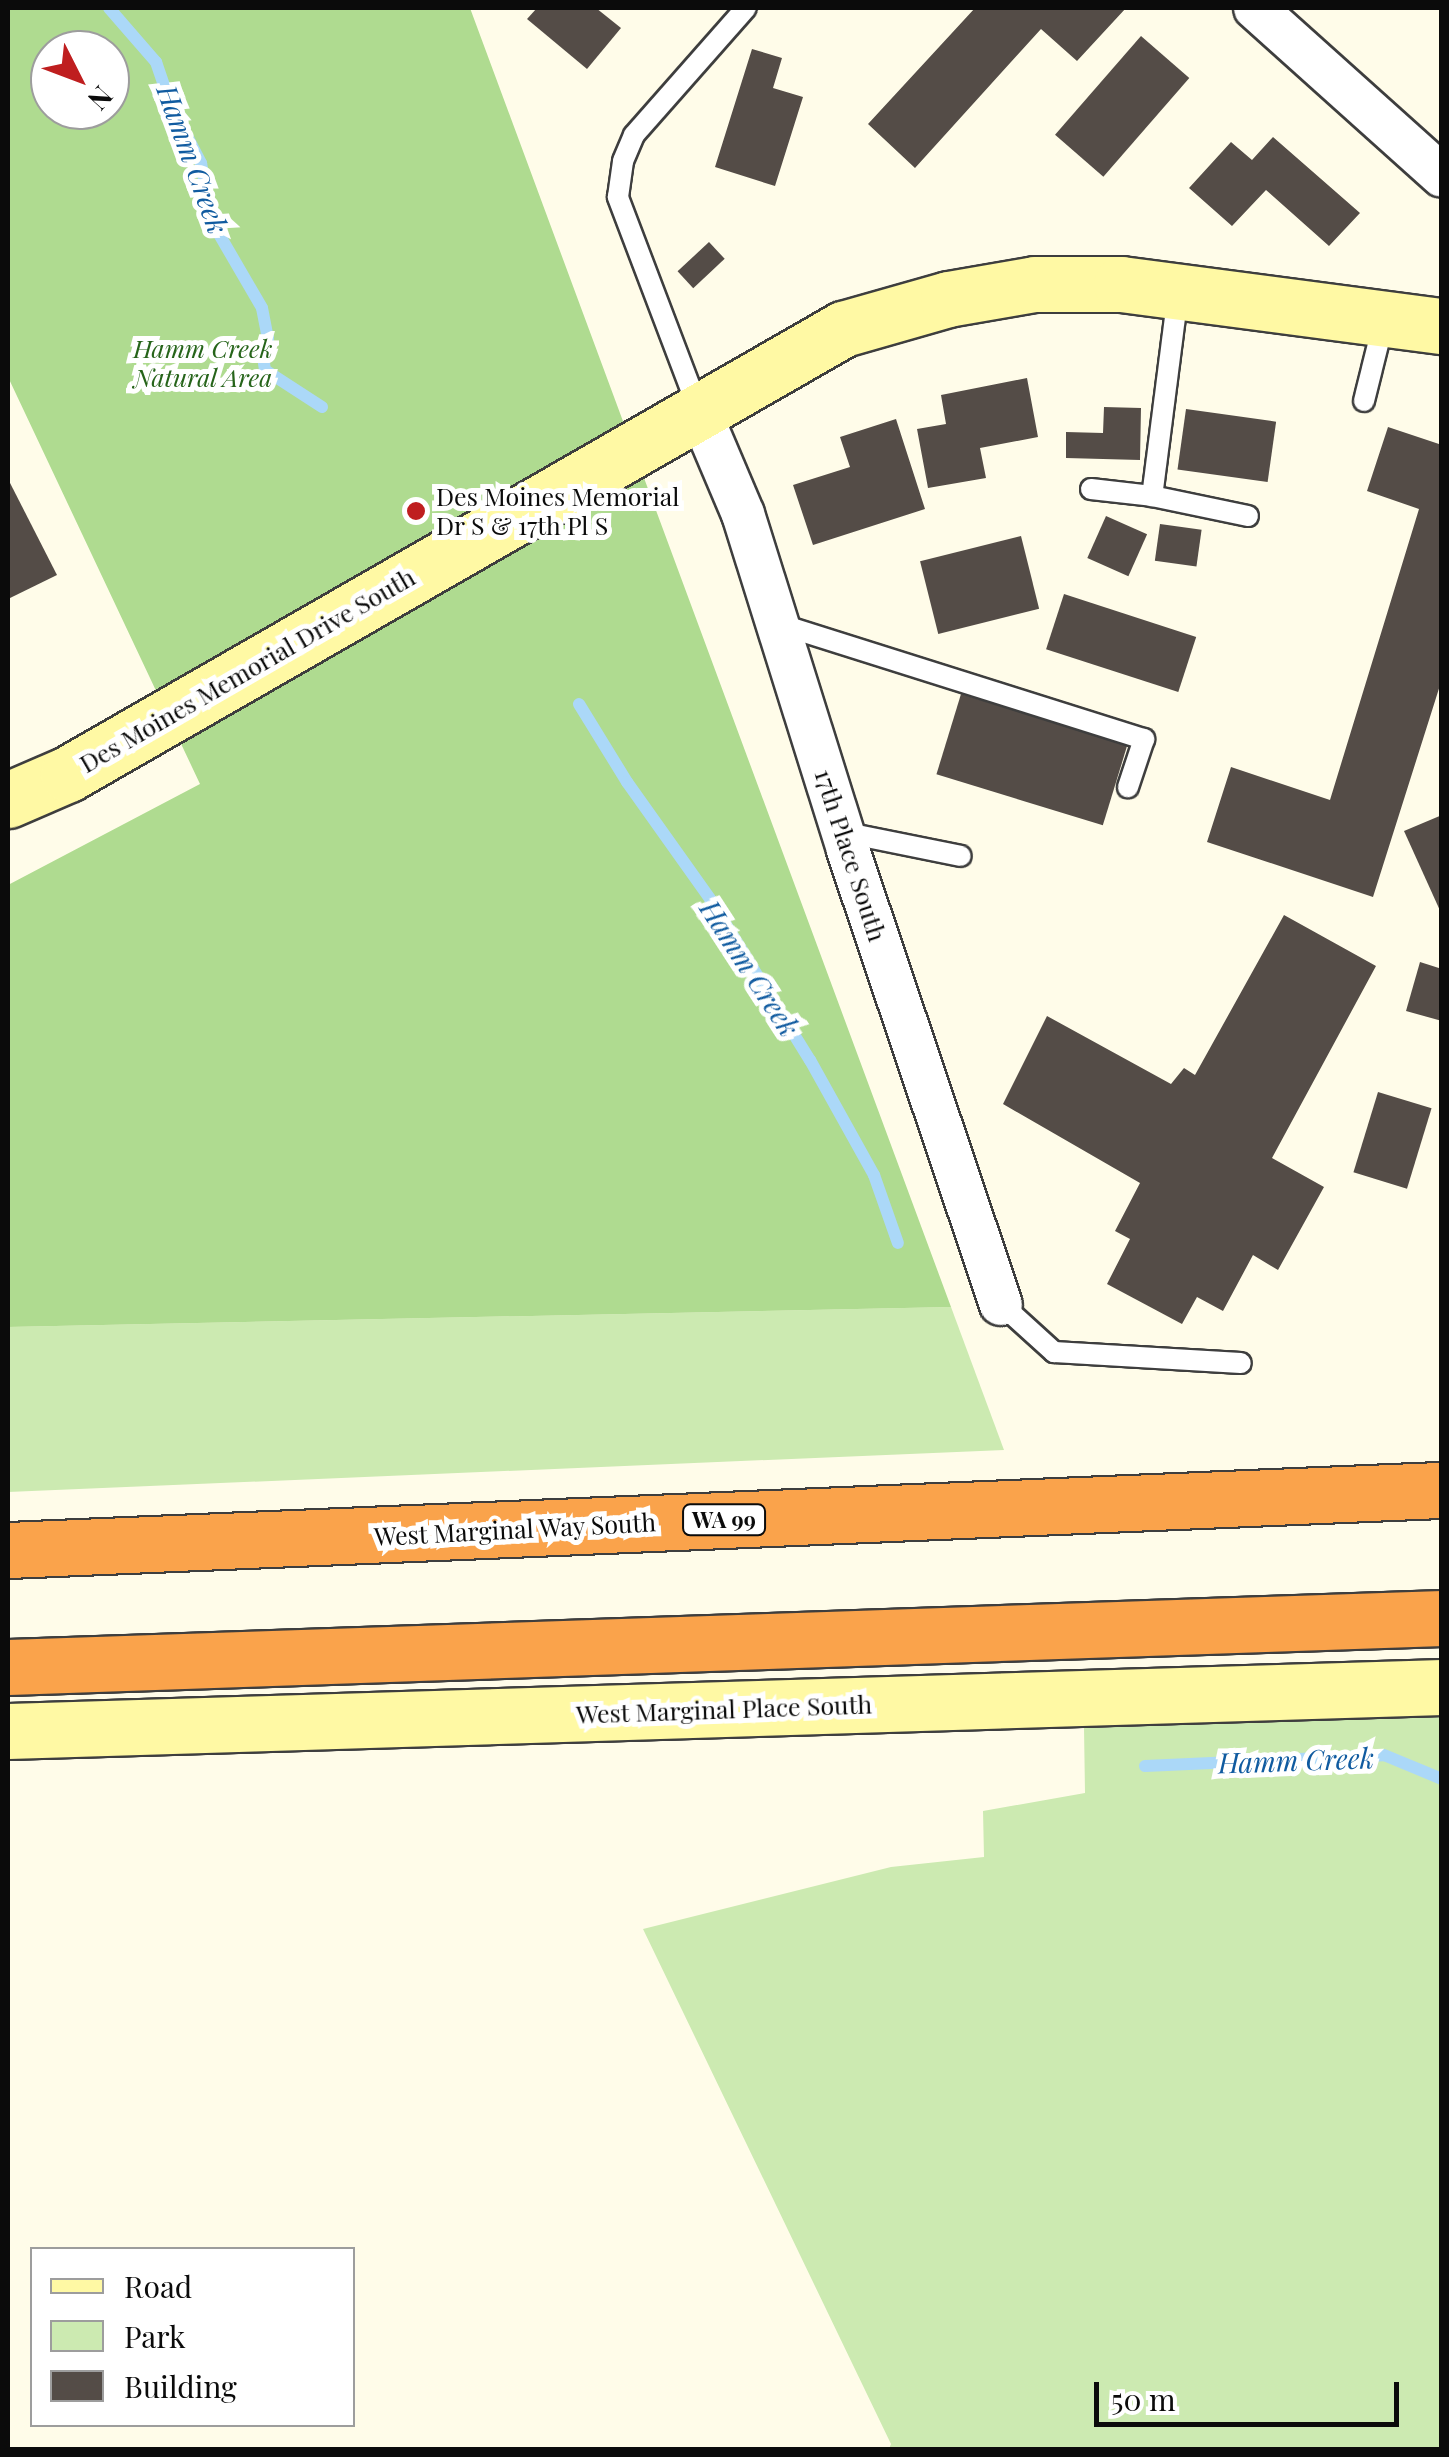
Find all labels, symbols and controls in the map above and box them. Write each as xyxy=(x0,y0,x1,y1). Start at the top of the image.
north arrow xyxy=(30,30,130,130)
text: N xyxy=(81,79,122,119)
water label: Hamm Creek xyxy=(151,80,235,238)
park label: Hamm Creek Natural Area xyxy=(133,334,273,393)
place label: Des Moines Memorial Dr S & 17th Pl S xyxy=(436,482,679,541)
marker: Des Moines Memorial Dr S & 17th Pl S xyxy=(405,500,427,522)
street label: Des Moines Memorial Drive South xyxy=(74,561,420,779)
street label: 17th Place South xyxy=(809,765,893,945)
water label: Hamm Creek xyxy=(693,893,807,1043)
road number: WA 99 xyxy=(682,1503,766,1537)
street label: West Marginal Way South xyxy=(372,1507,658,1551)
street label: West Marginal Place South xyxy=(575,1689,873,1729)
water label: Hamm Creek xyxy=(1217,1740,1375,1780)
legend xyxy=(30,2247,355,2427)
text: Road xyxy=(124,2266,192,2306)
text: Park xyxy=(124,2316,186,2356)
scale bar xyxy=(1099,2362,1404,2424)
text: Building xyxy=(124,2366,237,2406)
text: 50 m xyxy=(1111,2379,1176,2419)

